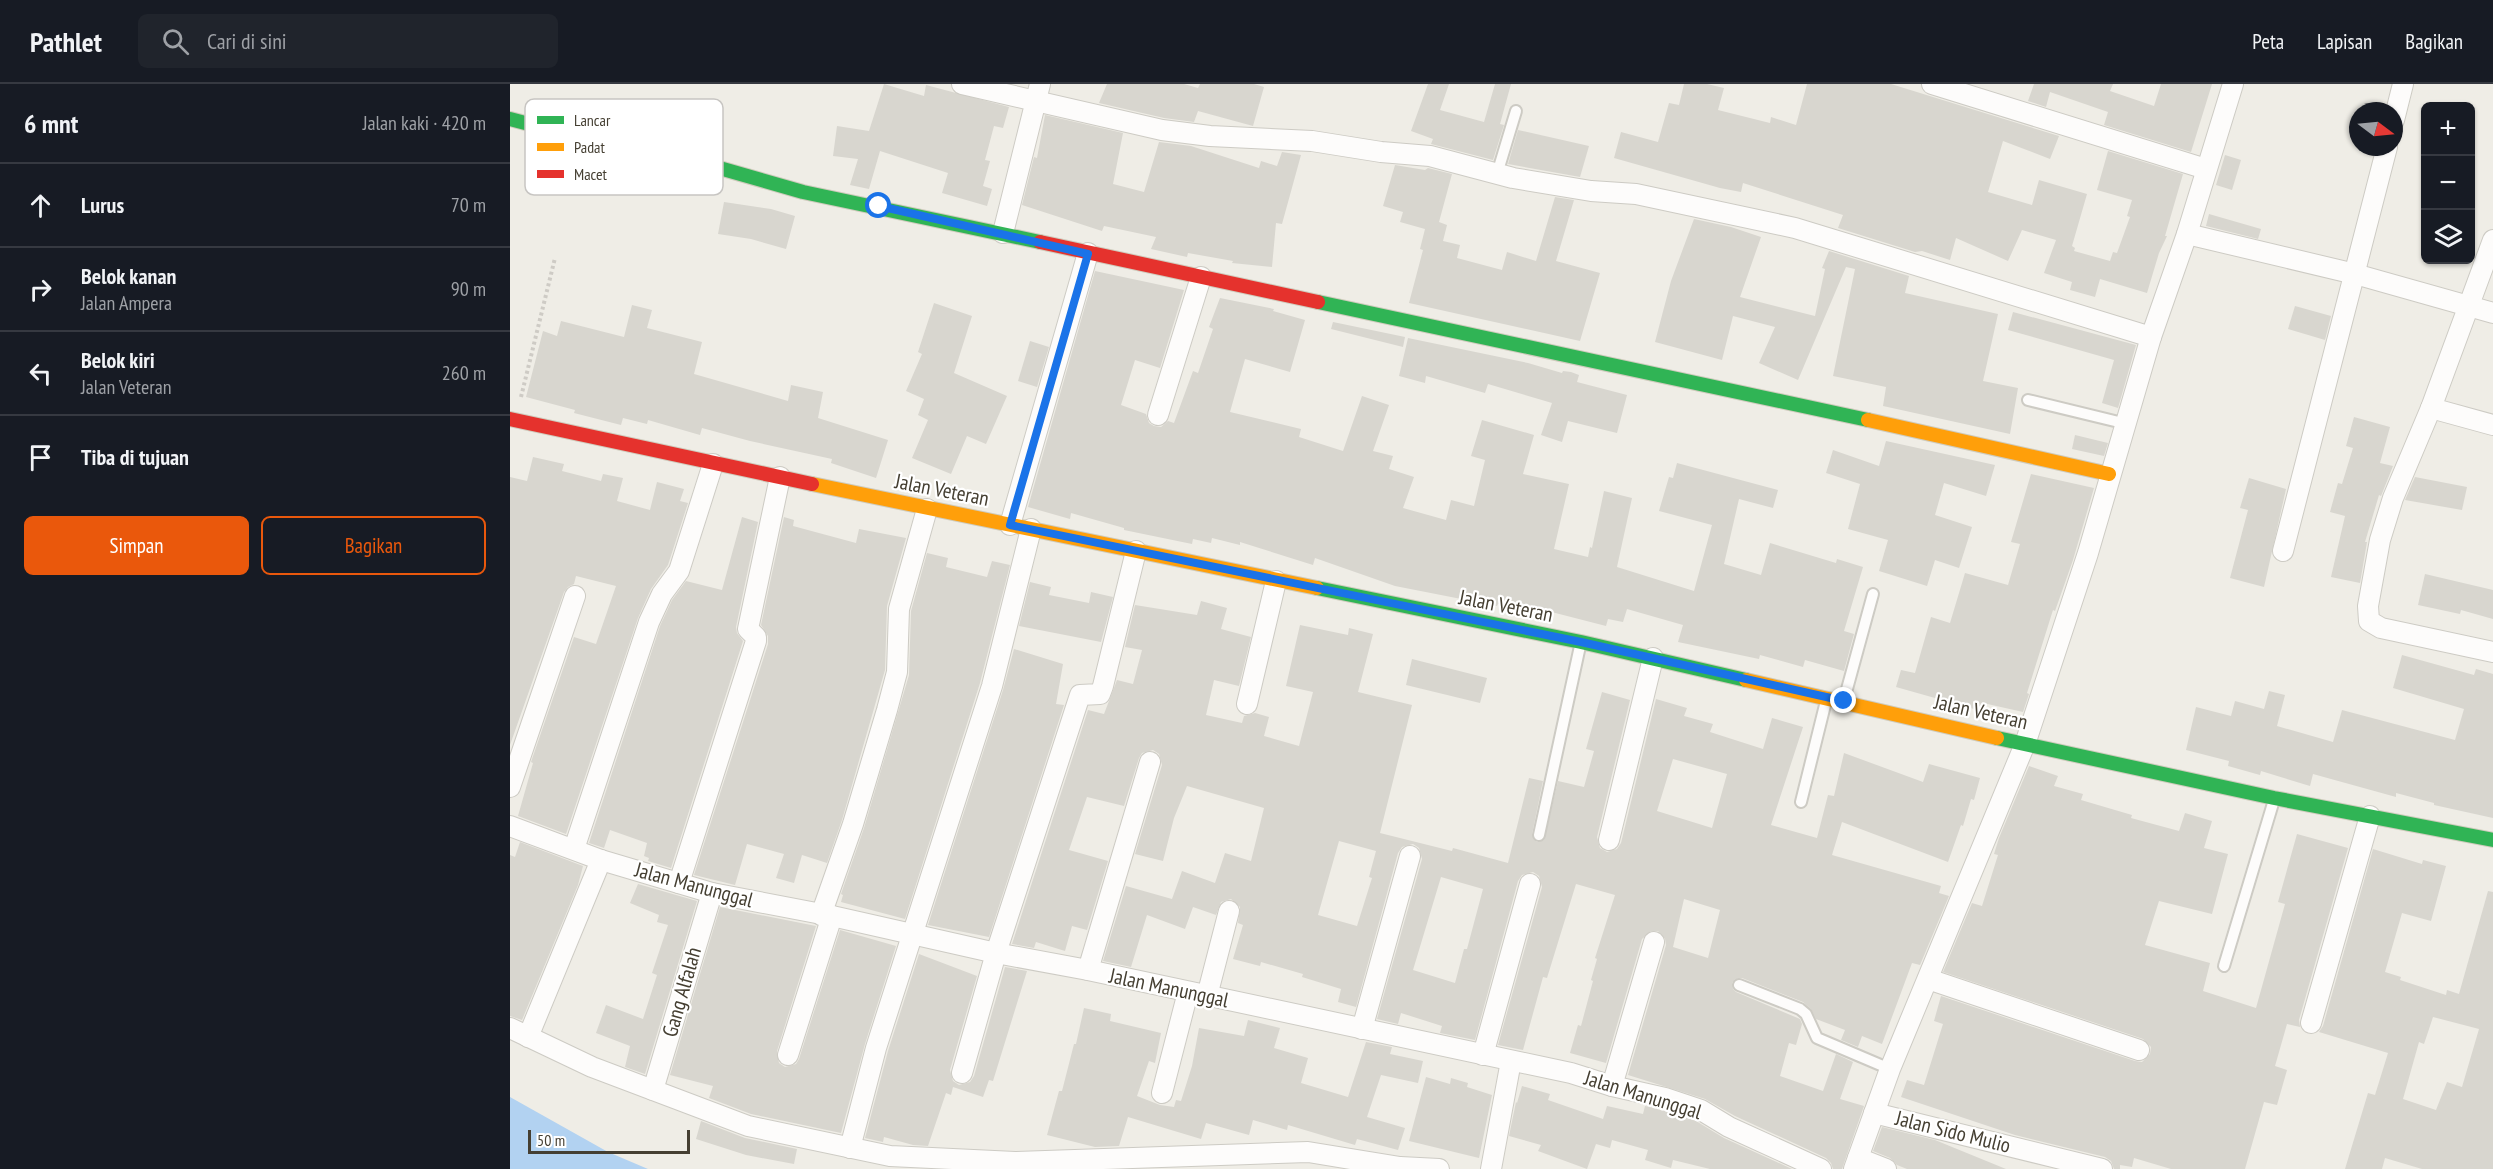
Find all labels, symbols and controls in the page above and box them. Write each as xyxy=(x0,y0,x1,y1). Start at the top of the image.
search box xyxy=(138,14,558,68)
text: Pathlet xyxy=(30,23,102,60)
icon: search xyxy=(159,25,192,58)
text: Cari di sini xyxy=(207,27,287,55)
text: Peta xyxy=(2252,28,2284,55)
text: Lapisan xyxy=(2317,28,2372,55)
text: Bagikan xyxy=(2405,28,2463,55)
legend xyxy=(525,99,723,195)
north arrow xyxy=(2349,102,2403,156)
map controls xyxy=(2421,102,2475,264)
button: + xyxy=(2421,102,2475,156)
text: 6 mnt xyxy=(24,107,78,140)
text: Jalan kaki · 420 m xyxy=(363,110,486,136)
text: Lancar xyxy=(574,110,611,130)
text: Padat xyxy=(574,137,606,157)
button: − xyxy=(2421,156,2475,210)
text: Macet xyxy=(574,164,608,184)
icon: ahead xyxy=(24,189,57,222)
text: Lurus xyxy=(81,191,124,219)
text: 70 m xyxy=(451,192,486,218)
route start xyxy=(865,192,891,218)
button: layers xyxy=(2421,210,2475,264)
text: Belok kanan xyxy=(81,262,176,290)
icon: right xyxy=(24,273,57,306)
text: 90 m xyxy=(451,276,486,302)
text: Jalan Ampera xyxy=(81,290,172,316)
text: Belok kiri xyxy=(81,346,155,374)
icon: left xyxy=(24,357,57,390)
text: 260 m xyxy=(442,360,486,386)
text: Jalan Veteran xyxy=(81,374,171,400)
icon: arrive xyxy=(24,441,57,474)
text: Tiba di tujuan xyxy=(81,443,189,471)
street label: Jalan Veteran xyxy=(892,467,991,512)
button: Simpan xyxy=(24,516,249,575)
button: Bagikan xyxy=(261,516,486,575)
street label: Jalan Veteran xyxy=(1456,583,1555,628)
route end xyxy=(1830,687,1856,713)
street label: Jalan Veteran xyxy=(1931,687,2030,735)
street label: Jalan Manunggal xyxy=(631,856,756,913)
street label: Gang Alfalah xyxy=(656,944,707,1040)
street label: Jalan Manunggal xyxy=(1106,961,1231,1013)
street label: Jalan Manunggal xyxy=(1580,1064,1705,1125)
street label: Jalan Sido Mulio xyxy=(1892,1104,2013,1159)
scale bar xyxy=(528,1127,690,1154)
text: 50 m xyxy=(537,1130,565,1150)

